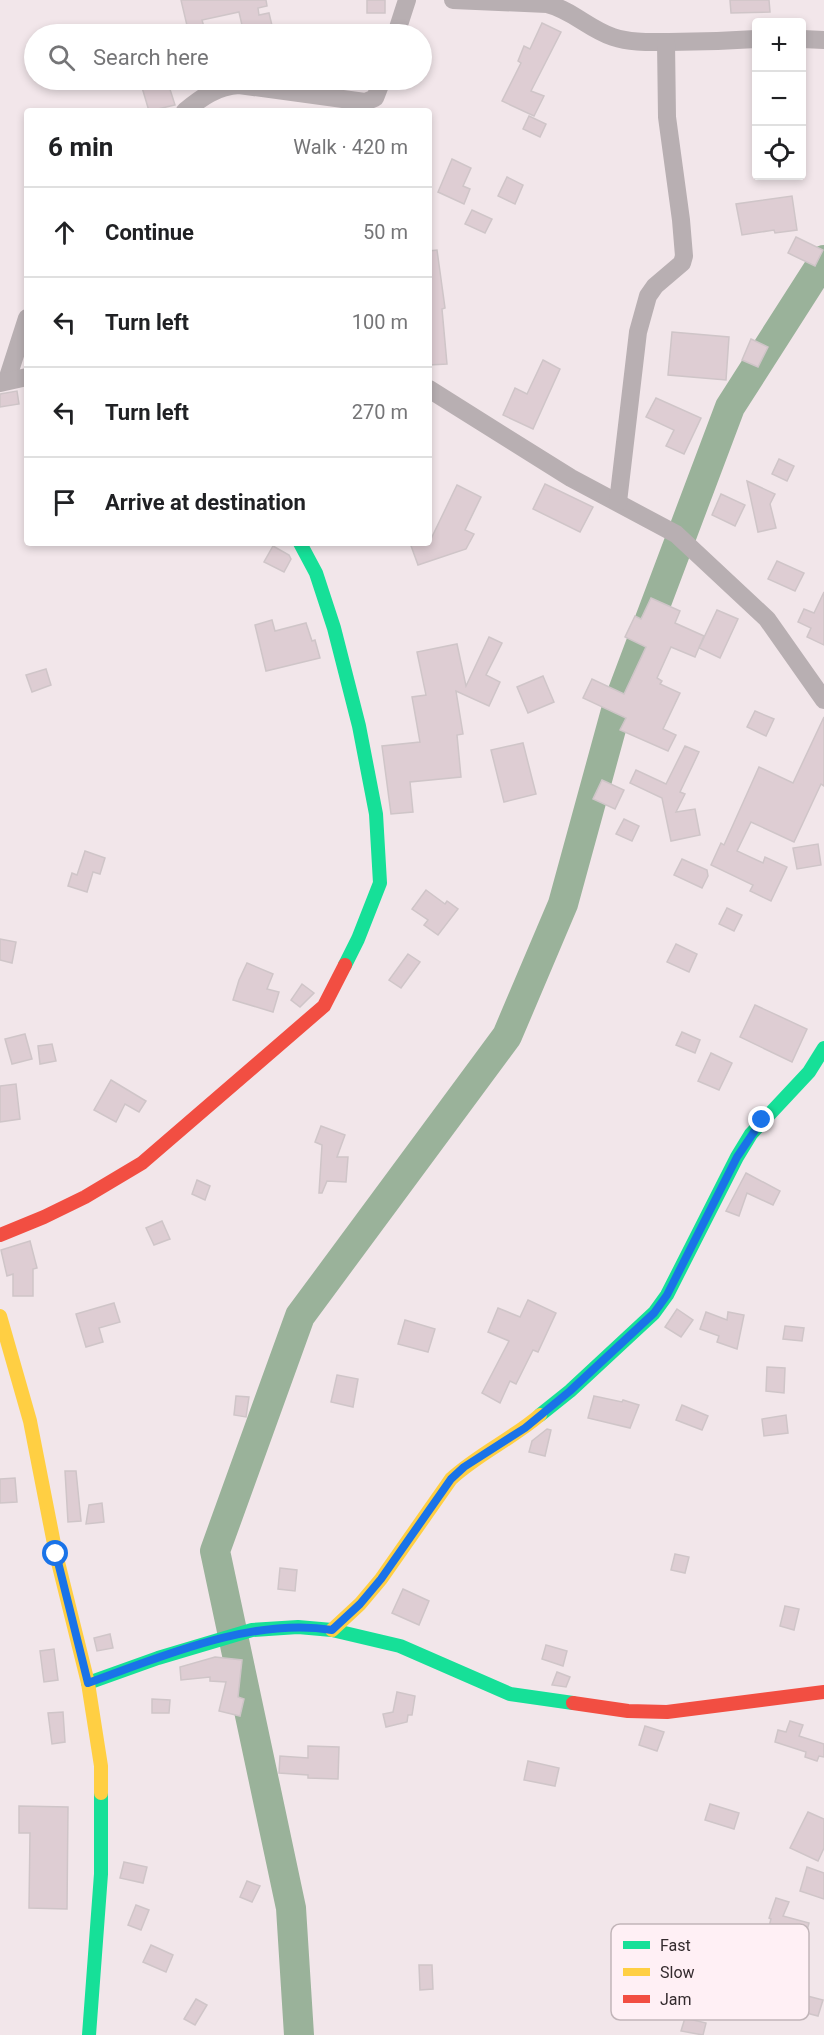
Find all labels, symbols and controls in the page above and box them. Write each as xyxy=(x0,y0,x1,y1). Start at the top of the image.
map controls xyxy=(752,18,806,180)
button: + xyxy=(752,18,806,72)
search box xyxy=(24,24,432,90)
icon: search xyxy=(45,41,78,74)
text: Search here xyxy=(93,45,209,70)
button: − xyxy=(752,72,806,126)
button: locate xyxy=(752,126,806,180)
text: 6 min xyxy=(48,132,113,162)
text: Walk · 420 m xyxy=(293,135,408,159)
icon: ahead xyxy=(48,216,81,249)
text: Continue xyxy=(105,220,194,245)
text: 50 m xyxy=(363,220,408,244)
icon: left xyxy=(48,306,81,339)
text: Turn left xyxy=(105,310,189,335)
text: 100 m xyxy=(352,310,408,334)
icon: left xyxy=(48,396,81,429)
text: Turn left xyxy=(105,400,189,425)
text: 270 m xyxy=(352,400,408,424)
icon: arrive xyxy=(48,486,81,519)
text: Arrive at destination xyxy=(105,490,306,515)
route end xyxy=(748,1106,774,1132)
route start xyxy=(42,1540,68,1566)
legend xyxy=(611,1924,809,2020)
text: Fast xyxy=(660,1936,691,1955)
text: Slow xyxy=(660,1963,695,1982)
text: Jam xyxy=(660,1990,692,2009)

